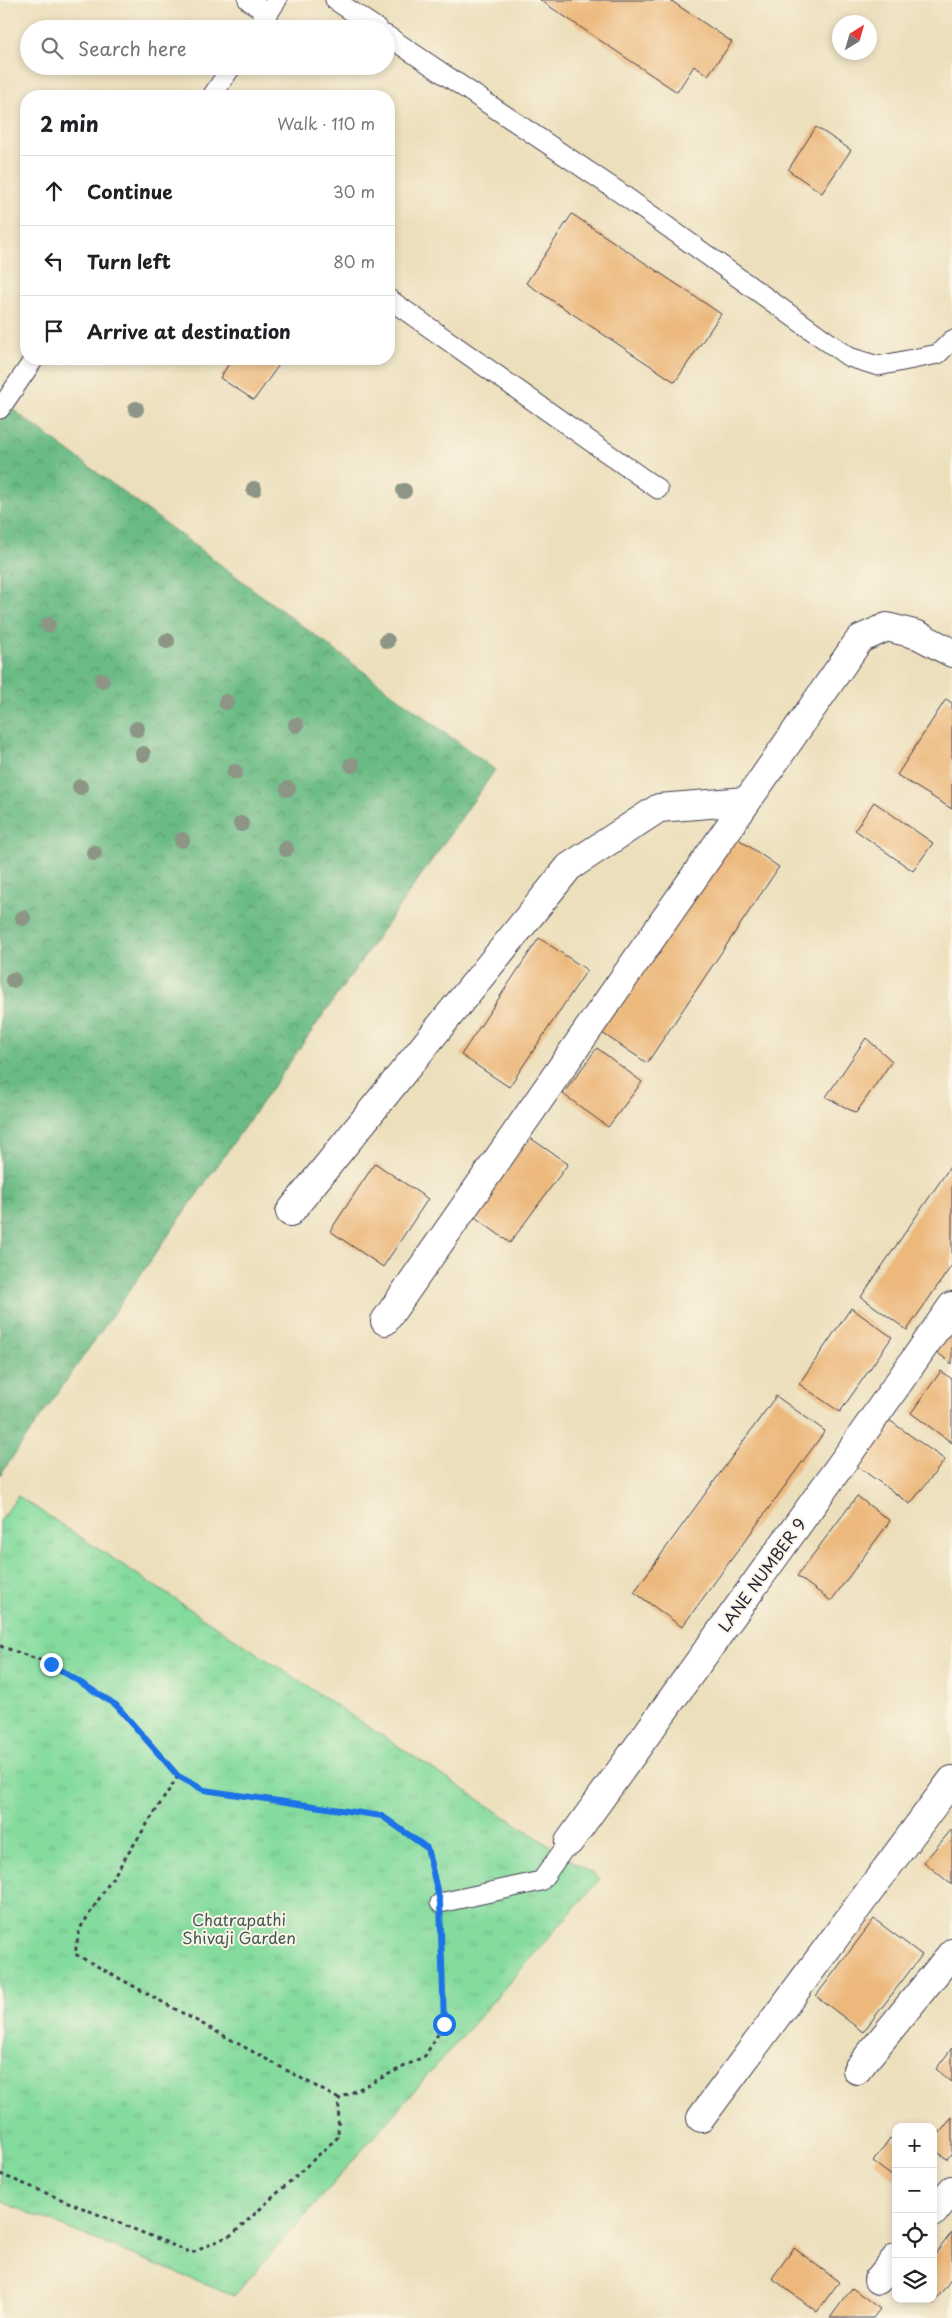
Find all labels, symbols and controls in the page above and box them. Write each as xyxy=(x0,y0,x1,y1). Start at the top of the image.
north arrow xyxy=(832,15,877,60)
search box xyxy=(20,20,395,75)
icon: search xyxy=(38,34,66,62)
text: Search here xyxy=(78,34,187,62)
text: 2 min xyxy=(40,107,99,139)
text: Walk · 110 m xyxy=(277,111,375,135)
icon: ahead xyxy=(40,177,68,205)
text: Continue xyxy=(87,177,173,205)
text: 30 m xyxy=(333,179,375,203)
icon: left xyxy=(40,247,68,275)
text: Turn left xyxy=(87,247,171,275)
text: 80 m xyxy=(333,249,375,273)
icon: arrive xyxy=(40,317,68,345)
text: Arrive at destination xyxy=(87,317,291,345)
street label: LANE NUMBER 9 xyxy=(712,1513,811,1636)
route end xyxy=(40,1653,63,1676)
park label: Chatrapathi Shivaji Garden xyxy=(182,1907,296,1949)
route start xyxy=(433,2013,456,2036)
map controls xyxy=(892,2123,937,2303)
button: + xyxy=(892,2123,937,2168)
button: − xyxy=(892,2168,937,2213)
button: locate xyxy=(892,2213,937,2258)
button: layers xyxy=(892,2258,937,2303)

